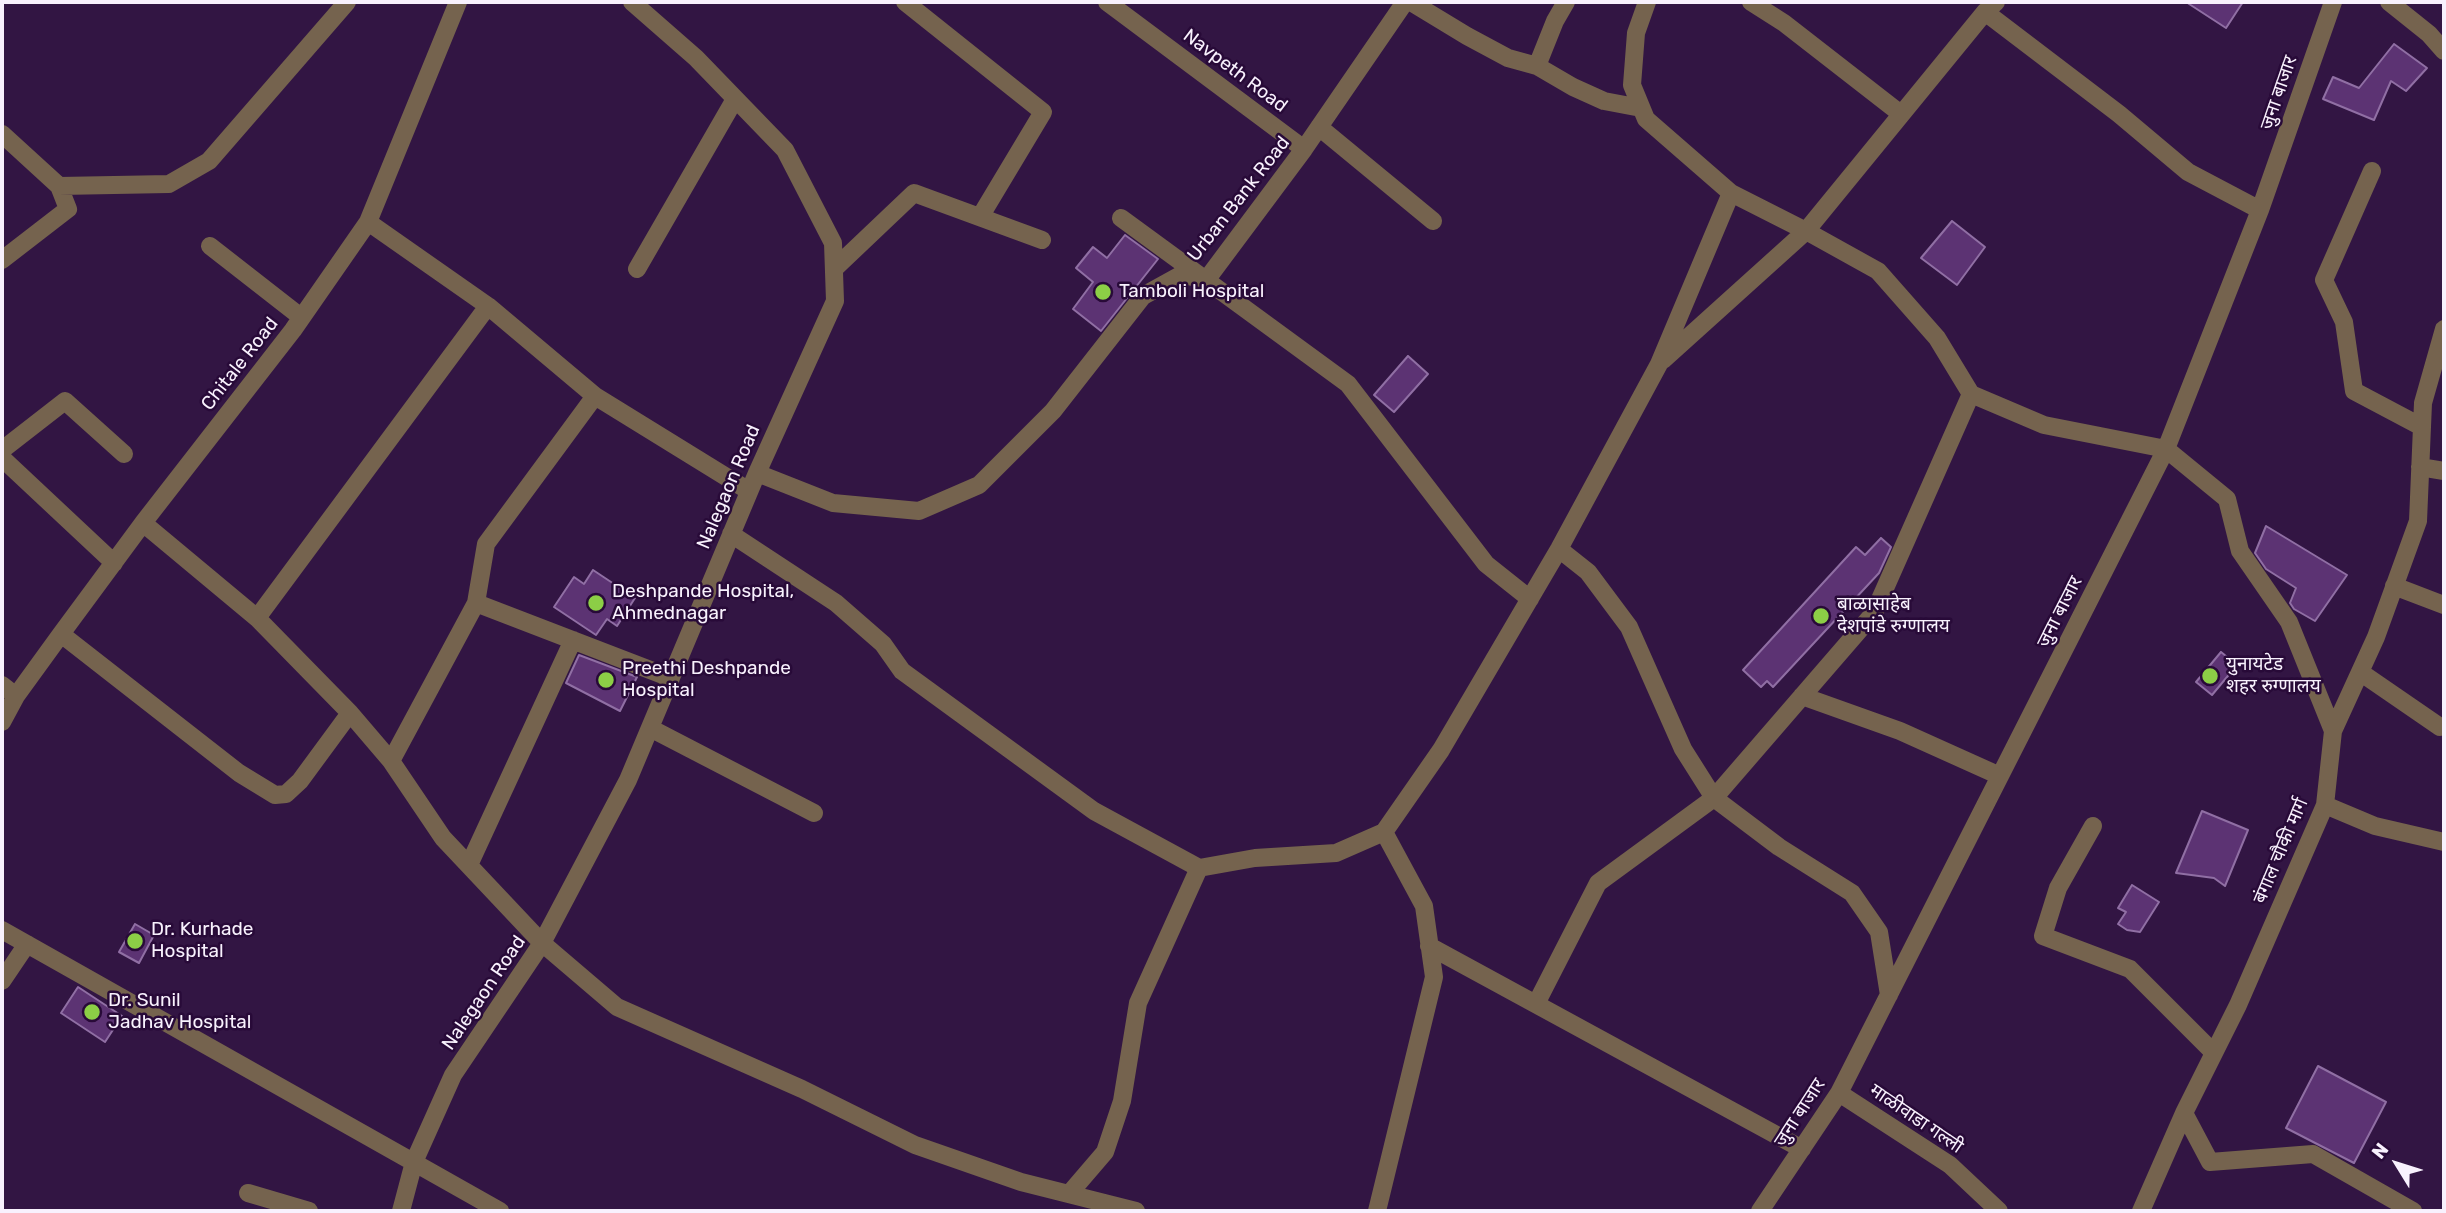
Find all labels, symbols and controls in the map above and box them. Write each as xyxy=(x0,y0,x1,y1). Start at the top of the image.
street label: Navpeth Road xyxy=(1178,24,1292,118)
street label: जुना बाजार xyxy=(2256,53,2302,133)
street label: Urban Bank Road xyxy=(1183,132,1295,266)
place label: Tamboli Hospital xyxy=(1119,281,1264,303)
marker: Tamboli Hospital xyxy=(1093,282,1113,302)
street label: Chitale Road xyxy=(197,313,283,415)
street label: Nalegaon Road xyxy=(693,421,765,553)
street label: जुना बाजार xyxy=(2032,573,2088,651)
place label: Deshpande Hospital, Ahmednagar xyxy=(612,581,794,625)
marker: Deshpande Hospital, Ahmednagar xyxy=(586,593,606,613)
place label: बाळासाहेब देशपांडे रुग्णालय xyxy=(1837,594,1950,638)
marker: बाळासाहेब देशपांडे रुग्णालय xyxy=(1811,606,1831,626)
place label: युनायटेड शहर रुग्णालय xyxy=(2226,654,2321,698)
place label: Preethi Deshpande Hospital xyxy=(622,658,791,702)
marker: युनायटेड शहर रुग्णालय xyxy=(2200,666,2220,686)
marker: Preethi Deshpande Hospital xyxy=(596,670,616,690)
street label: बंगाल चौकी मार्ग xyxy=(2249,795,2313,907)
place label: Dr. Kurhade Hospital xyxy=(151,919,253,963)
marker: Dr. Kurhade Hospital xyxy=(125,931,145,951)
street label: Nalegaon Road xyxy=(437,932,531,1054)
place label: Dr. Sunil Jadhav Hospital xyxy=(108,990,251,1034)
marker: Dr. Sunil Jadhav Hospital xyxy=(82,1002,102,1022)
street label: जुना बाजार xyxy=(1770,1075,1830,1151)
street label: माळीवाडा गल्ली xyxy=(1865,1079,1967,1159)
north arrow xyxy=(2362,1129,2432,1199)
text: N xyxy=(2367,1138,2393,1163)

